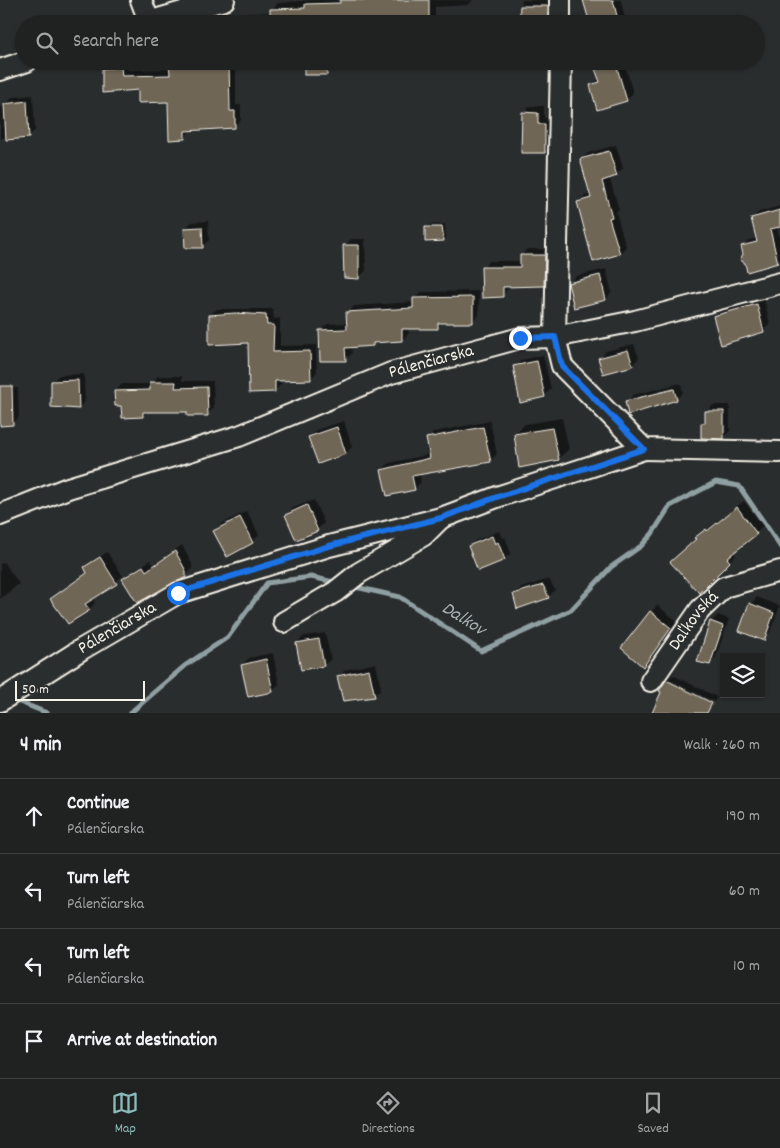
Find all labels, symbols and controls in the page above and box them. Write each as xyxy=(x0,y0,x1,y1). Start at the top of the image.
search box xyxy=(15,15,765,70)
icon: search xyxy=(33,29,61,57)
text: Search here xyxy=(73,29,159,56)
route end xyxy=(509,327,532,350)
street label: Pálenčiarska xyxy=(386,339,477,386)
route start xyxy=(167,582,190,605)
street label: Daľkovská xyxy=(663,585,725,656)
street label: Pálenčiarska xyxy=(74,595,162,661)
water label: Dalkov xyxy=(436,596,492,645)
map controls xyxy=(720,653,765,698)
button: layers xyxy=(720,653,765,698)
scale bar xyxy=(15,678,145,701)
text: 50 m xyxy=(22,680,49,700)
text: 4 min xyxy=(20,731,62,761)
text: Walk · 260 m xyxy=(684,734,760,757)
text: Continue xyxy=(67,791,129,818)
icon: ahead xyxy=(20,802,48,830)
text: 190 m xyxy=(726,805,760,828)
text: Pálenčiarska xyxy=(67,818,144,841)
text: Turn left xyxy=(67,866,130,893)
icon: left xyxy=(20,877,48,905)
text: 60 m xyxy=(729,880,760,903)
text: Pálenčiarska xyxy=(67,893,144,916)
text: Turn left xyxy=(67,941,130,968)
icon: left xyxy=(20,952,48,980)
text: 10 m xyxy=(733,955,760,978)
text: Pálenčiarska xyxy=(67,968,144,991)
icon: arrive xyxy=(20,1027,48,1055)
text: Arrive at destination xyxy=(67,1028,217,1055)
tab: Map xyxy=(111,1089,139,1139)
tab: Directions xyxy=(362,1089,415,1139)
tab: Saved xyxy=(637,1089,669,1139)

